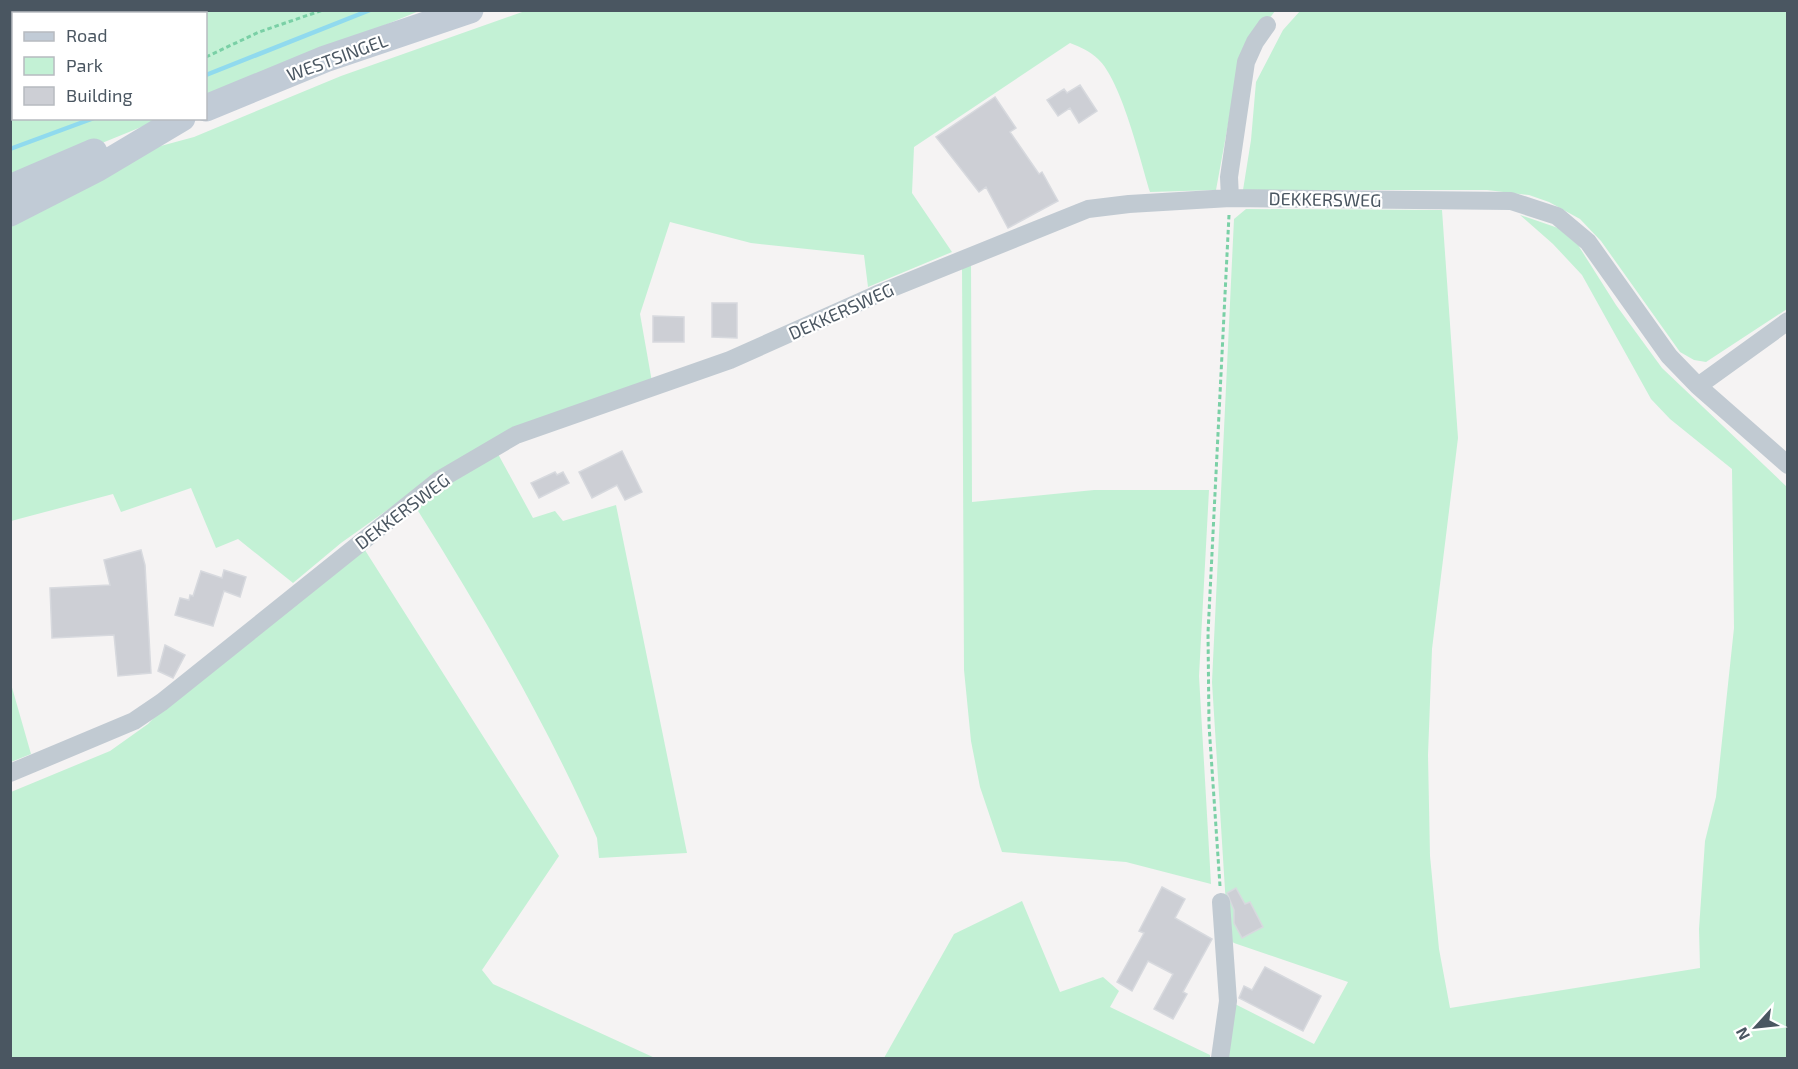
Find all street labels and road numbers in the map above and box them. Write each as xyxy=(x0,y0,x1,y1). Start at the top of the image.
street label: WESTSINGEL xyxy=(284,29,390,85)
street label: DEKKERSWEG xyxy=(1268,187,1382,211)
street label: DEKKERSWEG xyxy=(785,278,897,344)
street label: DEKKERSWEG xyxy=(350,468,454,554)

